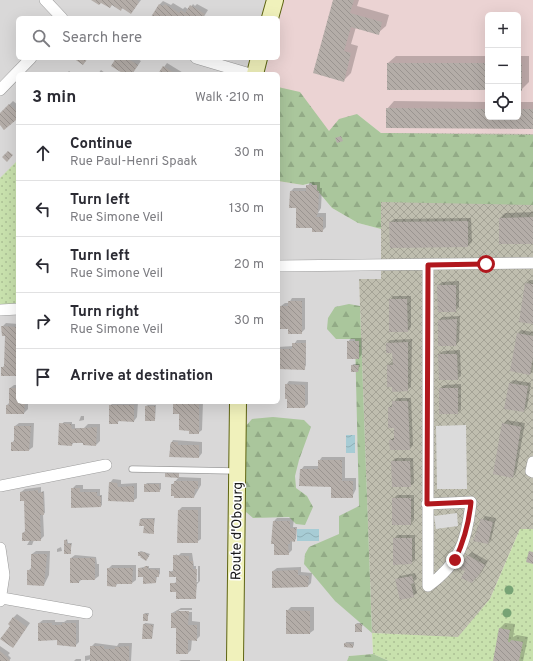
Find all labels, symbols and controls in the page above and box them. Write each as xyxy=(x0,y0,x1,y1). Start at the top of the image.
map controls xyxy=(485,12,521,120)
button: + xyxy=(485,12,521,48)
search box xyxy=(16,16,280,60)
icon: search xyxy=(30,27,52,49)
text: Search here xyxy=(62,29,142,48)
button: − xyxy=(485,48,521,84)
button: locate xyxy=(485,84,521,120)
text: 3 min xyxy=(32,87,76,109)
text: Walk · 210 m xyxy=(195,90,264,106)
text: Continue xyxy=(70,135,132,154)
icon: ahead xyxy=(32,142,54,164)
text: 30 m xyxy=(234,145,264,161)
text: Rue Paul-Henri Spaak xyxy=(70,154,197,170)
text: Turn left xyxy=(70,191,130,210)
icon: left xyxy=(32,198,54,220)
text: 130 m xyxy=(229,201,264,217)
text: Rue Simone Veil xyxy=(70,210,163,226)
text: Turn left xyxy=(70,247,130,266)
icon: left xyxy=(32,254,54,276)
route start xyxy=(477,255,495,273)
text: 20 m xyxy=(234,257,264,273)
text: Rue Simone Veil xyxy=(70,266,163,282)
text: Turn right xyxy=(70,303,139,322)
icon: right xyxy=(32,310,54,332)
text: 30 m xyxy=(234,313,264,329)
text: Rue Simone Veil xyxy=(70,322,163,338)
icon: arrive xyxy=(32,366,54,388)
text: Arrive at destination xyxy=(70,367,213,386)
street label: Route d'Obourg xyxy=(228,482,247,580)
route end xyxy=(446,551,464,569)

